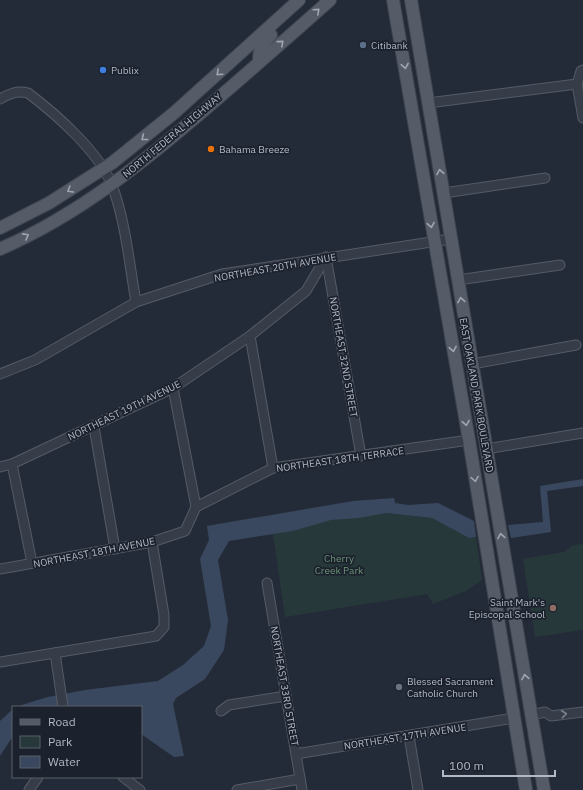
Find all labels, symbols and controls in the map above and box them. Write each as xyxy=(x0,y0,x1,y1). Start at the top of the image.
one-way arrow xyxy=(313,9,320,16)
place label: Citibank xyxy=(371,39,409,52)
one-way arrow xyxy=(276,40,284,47)
marker: Citibank xyxy=(358,40,368,50)
one-way arrow xyxy=(400,63,408,69)
place label: Publix xyxy=(111,64,139,77)
marker: Publix xyxy=(98,65,108,75)
one-way arrow xyxy=(216,68,224,75)
street label: NORTH FEDERAL HIGHWAY xyxy=(120,90,225,181)
one-way arrow xyxy=(141,134,148,141)
place label: Bahama Breeze xyxy=(219,143,290,156)
marker: Bahama Breeze xyxy=(206,144,216,154)
one-way arrow xyxy=(436,169,445,175)
one-way arrow xyxy=(67,186,74,193)
one-way arrow xyxy=(426,221,435,228)
one-way arrow xyxy=(22,234,29,241)
street label: NORTHEAST 20TH AVENUE xyxy=(213,250,337,285)
street label: NORTHEAST 32ND STREET xyxy=(326,296,361,419)
one-way arrow xyxy=(457,297,466,303)
street label: EAST OAKLAND PARK BOULEVARD xyxy=(456,317,497,474)
one-way arrow xyxy=(448,345,457,352)
street label: NORTHEAST 19TH AVENUE xyxy=(66,377,183,443)
one-way arrow xyxy=(461,420,469,426)
street label: NORTHEAST 18TH TERRACE xyxy=(275,444,405,475)
one-way arrow xyxy=(470,475,479,482)
one-way arrow xyxy=(497,533,506,539)
street label: NORTHEAST 18TH AVENUE xyxy=(32,534,156,571)
park label: Cherry Creek Park xyxy=(315,552,364,577)
place label: Saint Mark's Episcopal School xyxy=(469,596,545,621)
marker: Saint Mark's Episcopal School xyxy=(548,603,558,613)
street label: NORTHEAST 33RD STREET xyxy=(268,625,302,747)
one-way arrow xyxy=(521,674,530,680)
place label: Blessed Sacrament Catholic Church xyxy=(407,675,494,700)
marker: Blessed Sacrament Catholic Church xyxy=(394,682,404,692)
legend xyxy=(12,706,142,778)
one-way arrow xyxy=(561,710,567,719)
text: Road xyxy=(48,714,76,729)
street label: NORTHEAST 17TH AVENUE xyxy=(343,720,467,753)
text: Park xyxy=(48,734,73,749)
scale bar xyxy=(443,752,555,778)
text: Water xyxy=(48,754,81,769)
text: 100 m xyxy=(449,758,484,773)

